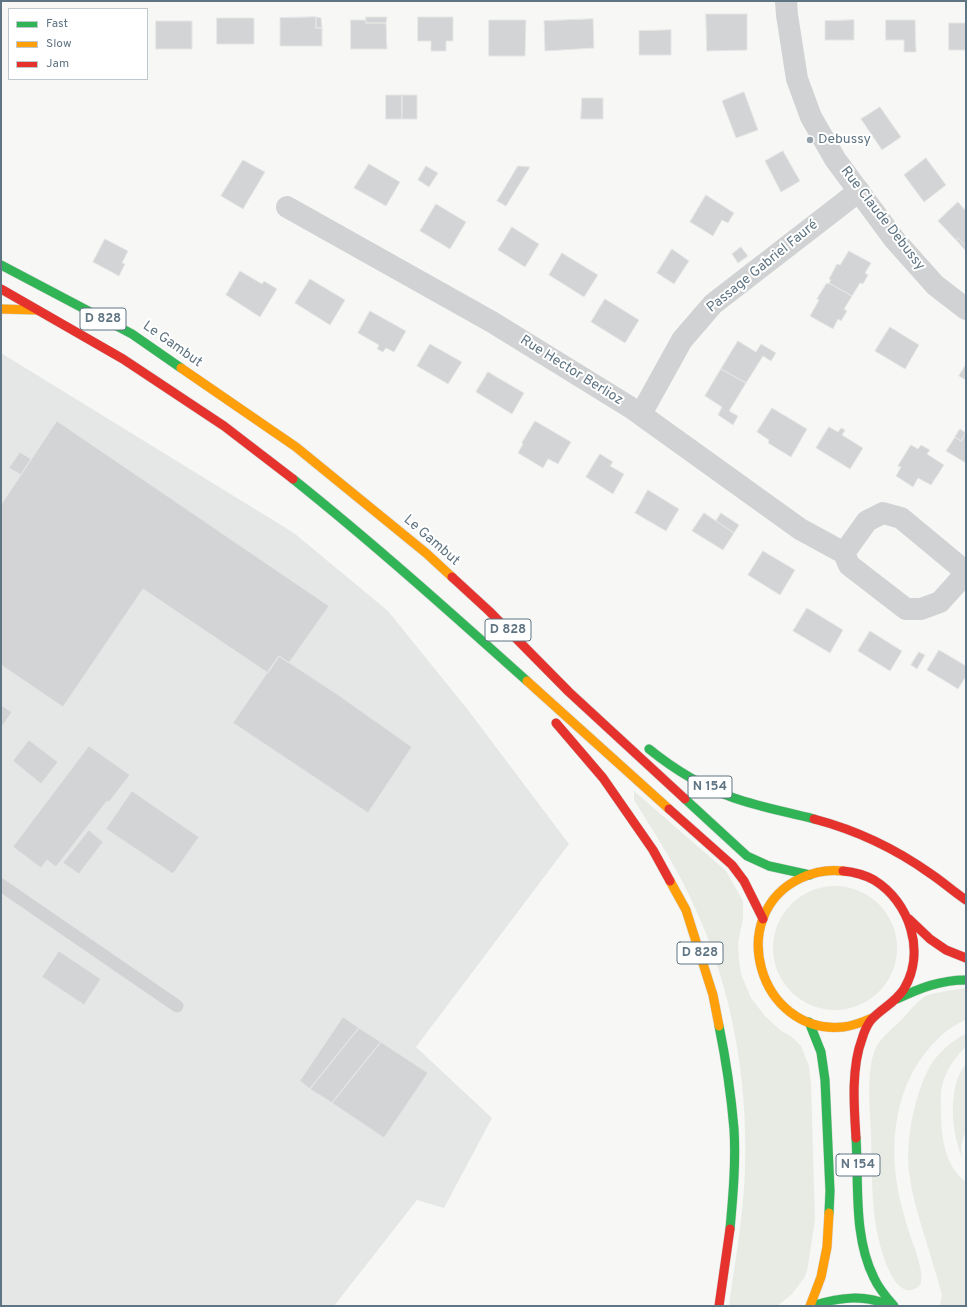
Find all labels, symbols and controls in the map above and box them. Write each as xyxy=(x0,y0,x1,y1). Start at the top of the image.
legend xyxy=(8,8,148,80)
text: Fast xyxy=(46,16,68,32)
text: Slow xyxy=(46,36,72,52)
text: Jam xyxy=(46,56,69,72)
place label: Debussy xyxy=(818,132,871,148)
marker: Debussy xyxy=(805,135,815,145)
street label: Rue Claude Debussy xyxy=(836,164,928,274)
street label: Passage Gabriel Fauré xyxy=(704,217,822,317)
road number: D 828 xyxy=(80,308,126,330)
street label: Le Gambut xyxy=(139,318,205,372)
street label: Rue Hector Berlioz xyxy=(516,333,626,409)
street label: Le Gambut xyxy=(400,512,462,570)
road number: D 828 xyxy=(485,619,531,641)
road number: N 154 xyxy=(688,776,732,798)
road number: D 828 xyxy=(677,942,723,964)
road number: N 154 xyxy=(836,1154,880,1176)

